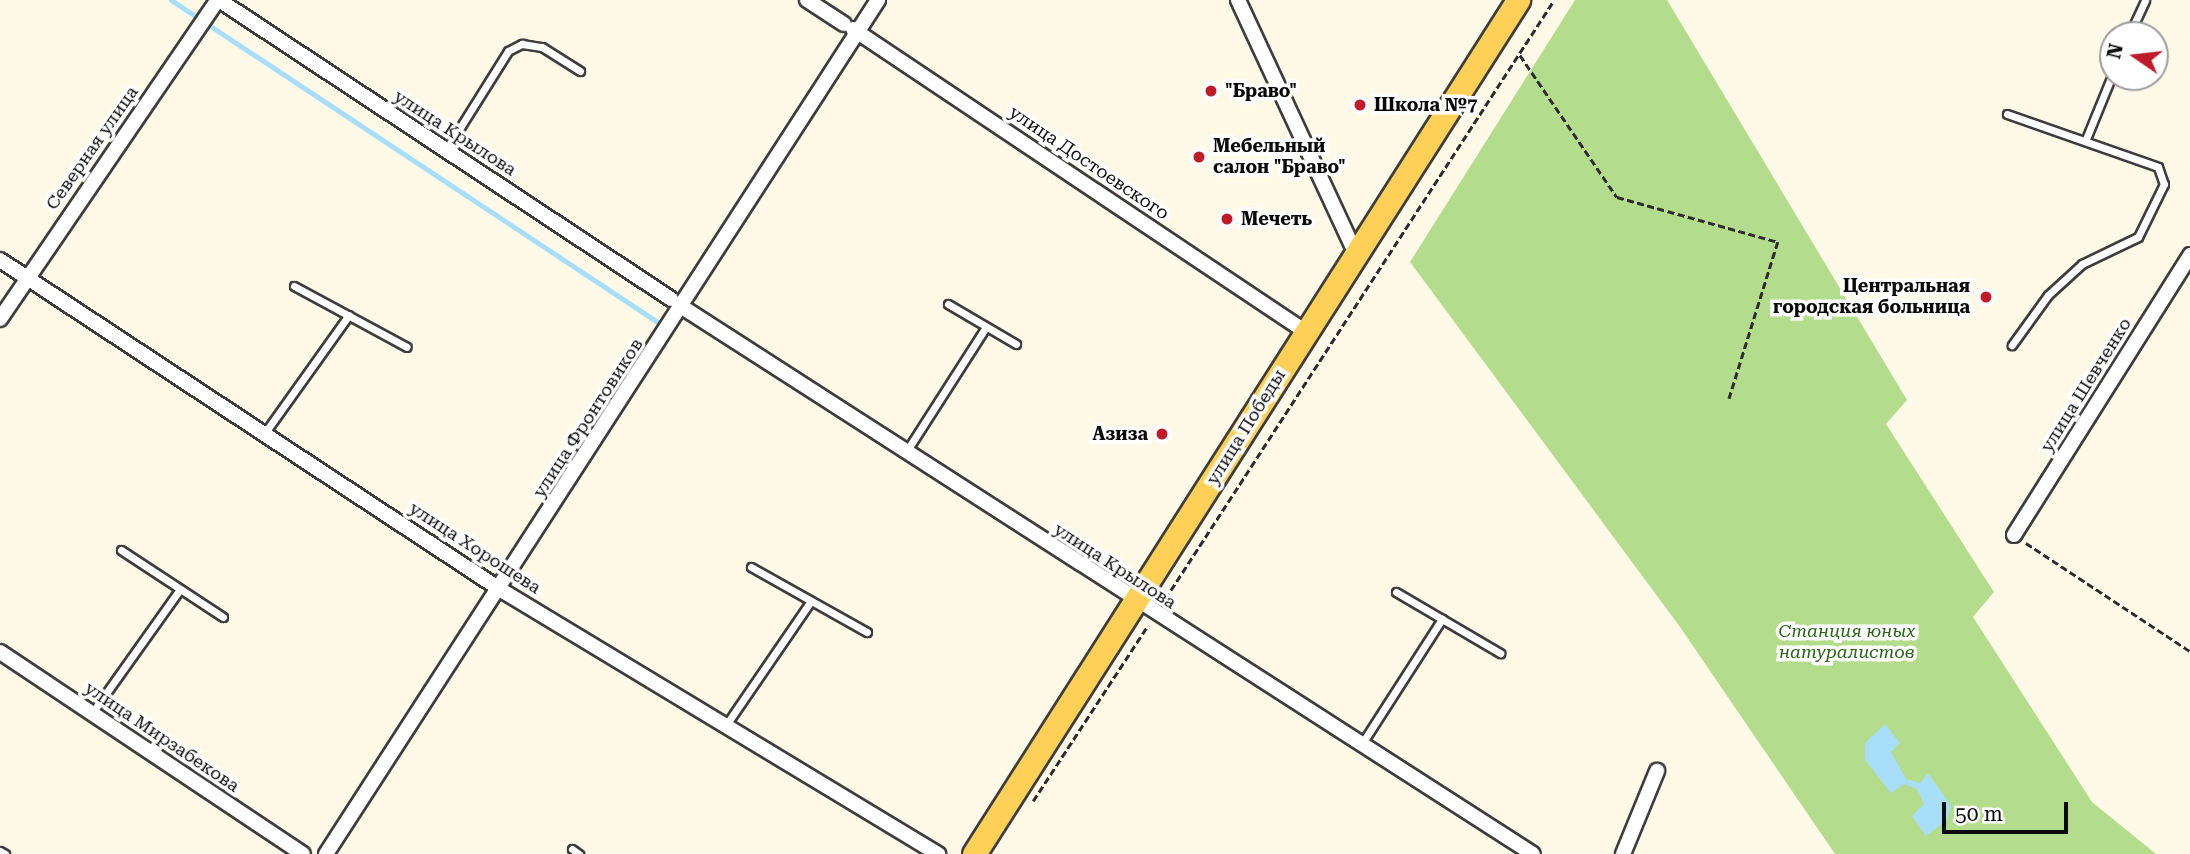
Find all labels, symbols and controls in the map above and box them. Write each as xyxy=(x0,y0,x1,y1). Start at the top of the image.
north arrow xyxy=(2099,21,2169,91)
text: N xyxy=(2102,41,2128,61)
place label: "Браво" xyxy=(1225,80,1297,102)
street label: Северная улица xyxy=(41,82,143,214)
marker: "Браво" xyxy=(1203,83,1219,99)
street label: улица Крылова xyxy=(390,85,520,181)
place label: Школа №7 xyxy=(1374,94,1477,116)
marker: Школа №7 xyxy=(1352,97,1368,113)
street label: улица Достоевского xyxy=(1005,101,1173,225)
place label: Мебельный салон "Браво" xyxy=(1213,136,1346,178)
marker: Мебельный салон "Браво" xyxy=(1191,149,1207,165)
place label: Мечеть xyxy=(1241,208,1312,230)
marker: Мечеть xyxy=(1219,211,1235,227)
place label: Центральная городская больница xyxy=(1773,276,1970,318)
marker: Центральная городская больница xyxy=(1976,287,1996,307)
street label: улица Шевченко xyxy=(2036,314,2136,456)
street label: улица Фронтовиков xyxy=(528,334,648,502)
street label: улица Победы xyxy=(1202,365,1290,489)
place label: Азиза xyxy=(1092,423,1148,445)
marker: Азиза xyxy=(1154,426,1170,442)
street label: улица Хорошева xyxy=(405,497,545,599)
street label: улица Крылова xyxy=(1050,518,1180,614)
park label: Станция юных натуралистов xyxy=(1779,621,1915,664)
street label: улица Мирзабекова xyxy=(80,677,244,797)
scale bar xyxy=(1945,788,2071,832)
text: 50 m xyxy=(1955,802,2003,826)

